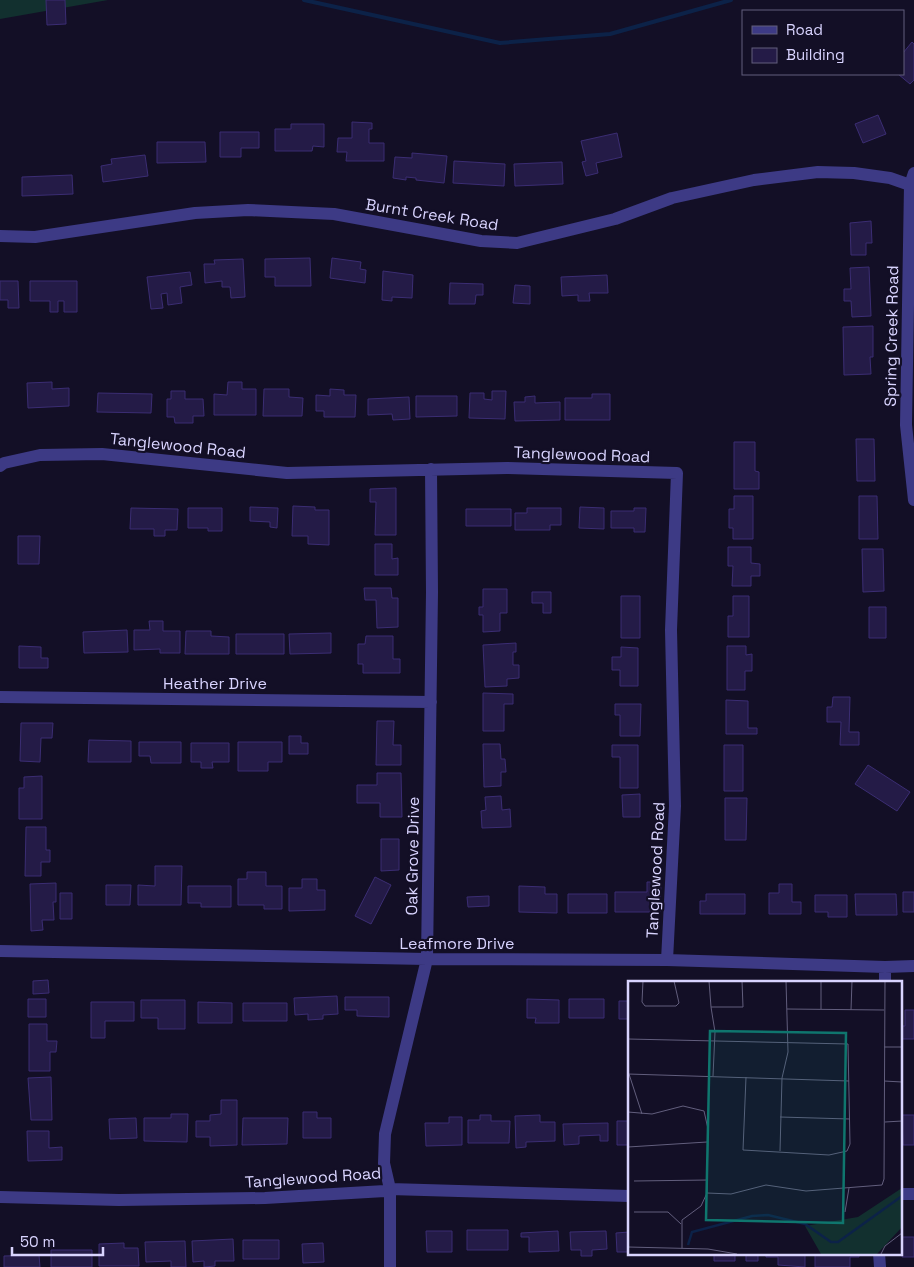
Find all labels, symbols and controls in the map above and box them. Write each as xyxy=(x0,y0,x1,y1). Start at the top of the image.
legend xyxy=(742,10,904,75)
text: Road xyxy=(786,20,823,39)
text: Building xyxy=(786,45,845,64)
street label: Burnt Creek Road xyxy=(364,194,500,235)
street label: Spring Creek Road xyxy=(880,265,903,407)
street label: Tanglewood Road xyxy=(109,428,247,463)
street label: Tanglewood Road xyxy=(513,442,651,467)
street label: Heather Drive xyxy=(163,673,267,694)
street label: Oak Grove Drive xyxy=(401,796,424,916)
street label: Tanglewood Road xyxy=(641,801,670,939)
street label: Leafmore Drive xyxy=(399,933,515,954)
inset map xyxy=(628,981,902,1254)
street label: Tanglewood Road xyxy=(244,1162,382,1193)
scale bar xyxy=(12,1224,104,1256)
text: 50 m xyxy=(20,1232,55,1251)

